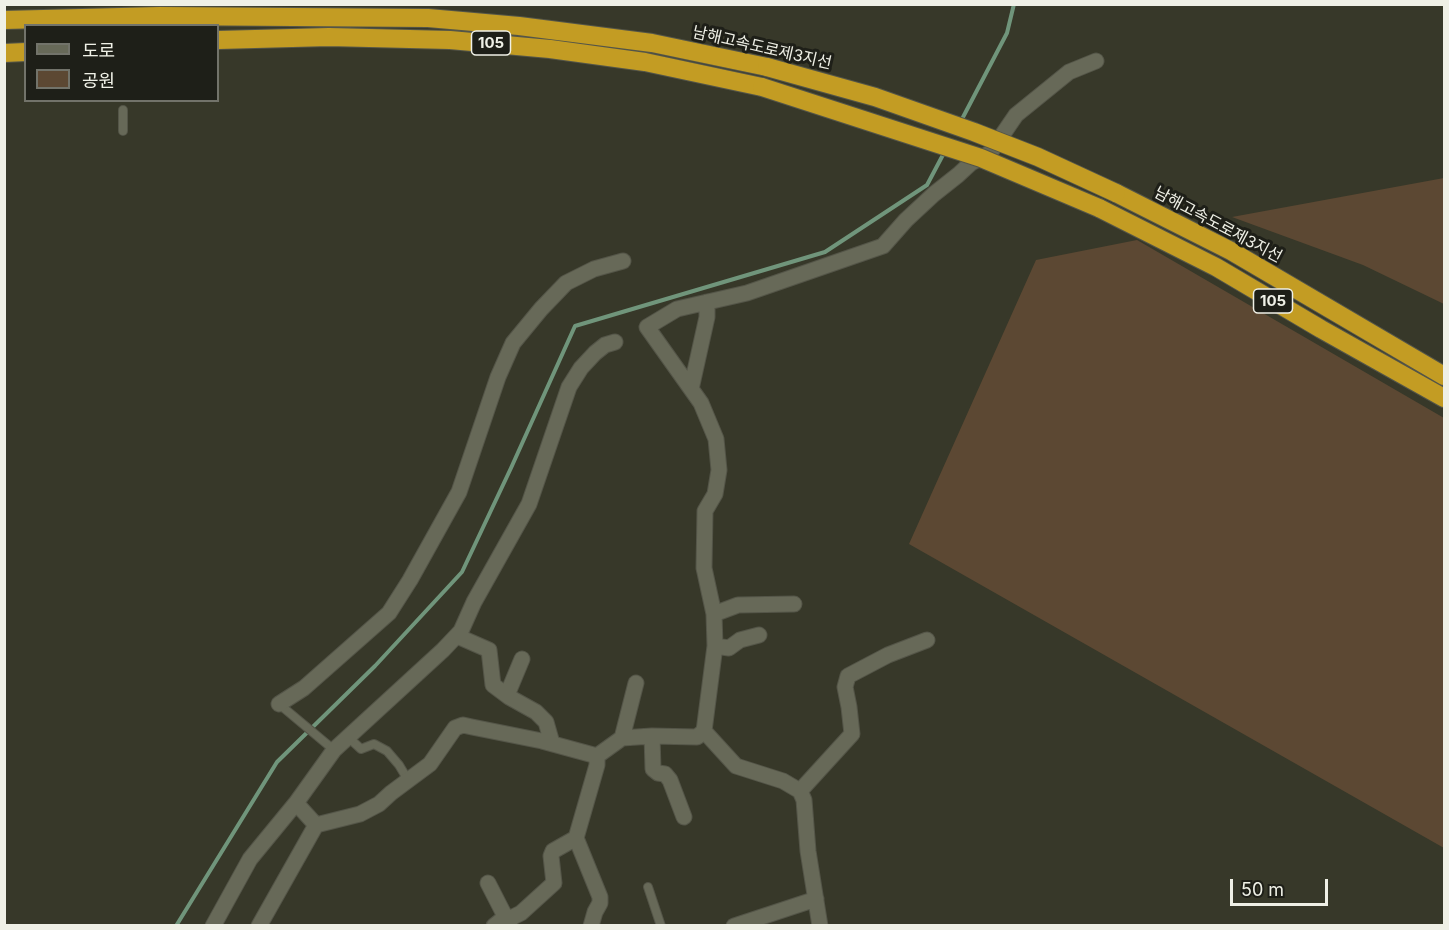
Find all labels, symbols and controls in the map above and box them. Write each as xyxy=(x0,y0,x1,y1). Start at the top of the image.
street label: 남해고속도로제3지선 xyxy=(690,23,834,73)
legend xyxy=(24,24,219,102)
road number: 105 xyxy=(472,31,510,55)
text: 도로 xyxy=(82,40,115,61)
text: 공원 xyxy=(82,70,115,91)
street label: 남해고속도로제3지선 xyxy=(1151,183,1285,267)
road number: 105 xyxy=(1254,289,1292,313)
scale bar xyxy=(1233,867,1330,905)
text: 50 m xyxy=(1241,879,1284,900)

